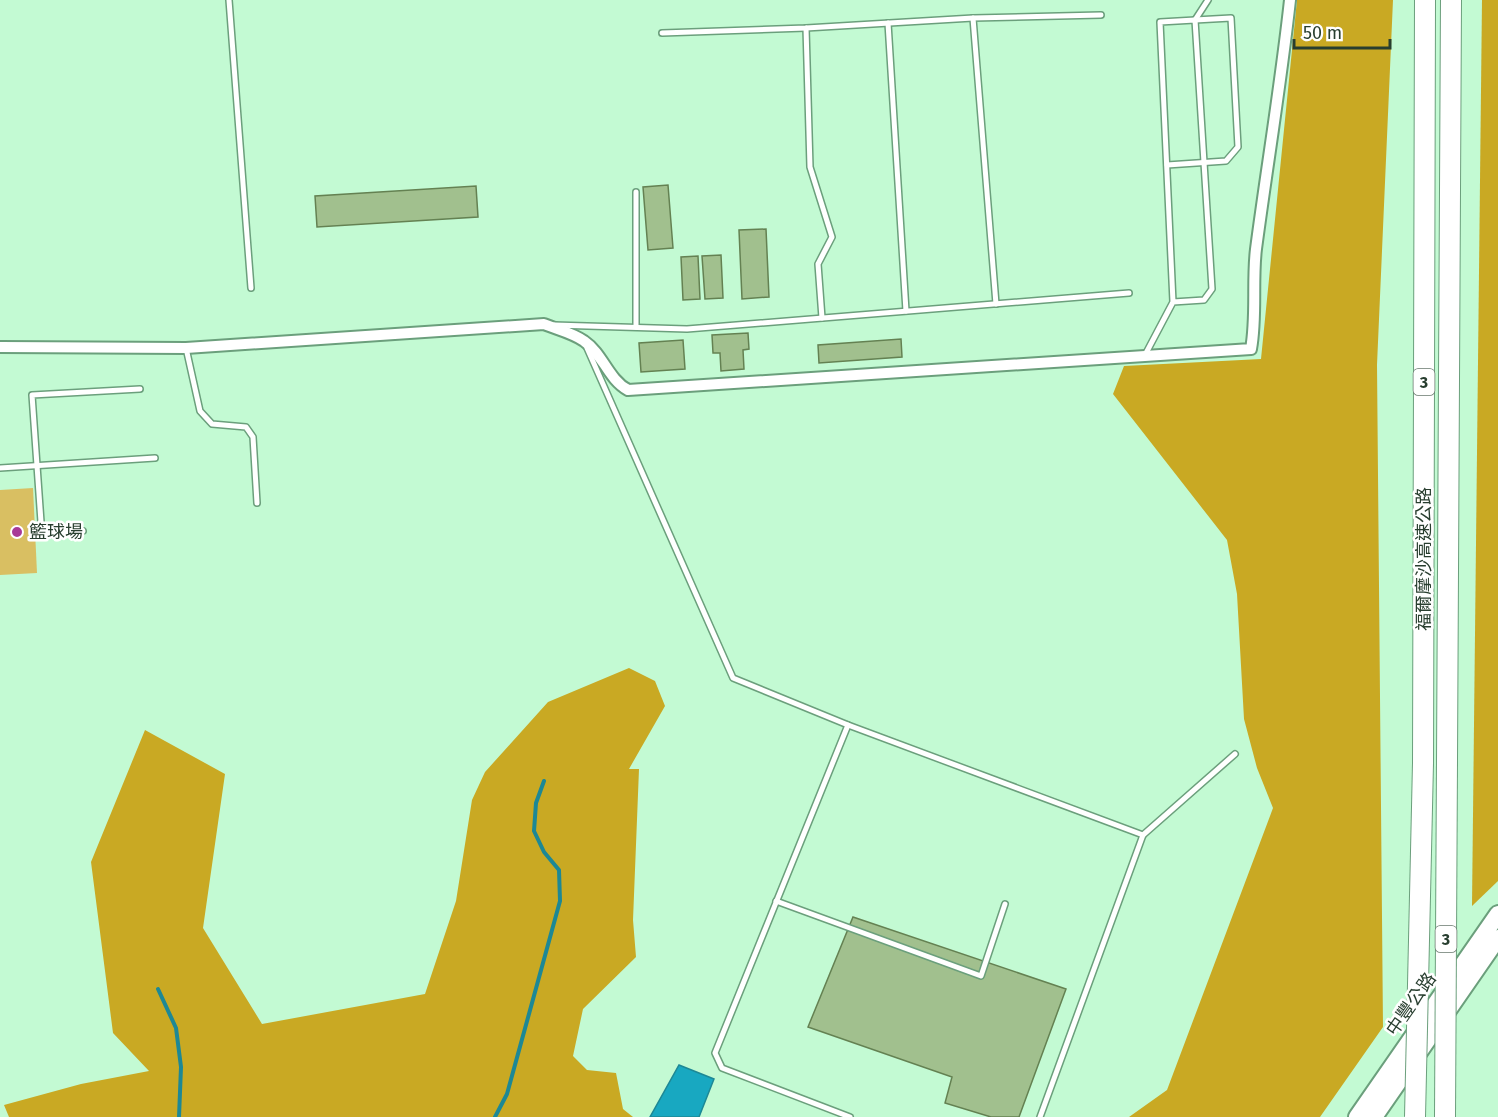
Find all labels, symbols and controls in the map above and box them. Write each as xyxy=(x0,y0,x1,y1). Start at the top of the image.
scale bar xyxy=(1294,12,1390,50)
text: 50 m xyxy=(1303,22,1342,44)
road number: 3 xyxy=(1414,369,1434,395)
street label: 福爾摩沙高速公路 xyxy=(1413,487,1435,631)
place label: 籃球場 xyxy=(29,521,83,543)
marker: 籃球場 xyxy=(10,525,24,539)
road number: 3 xyxy=(1436,926,1456,952)
street label: 中豐公路 xyxy=(1381,968,1441,1040)

